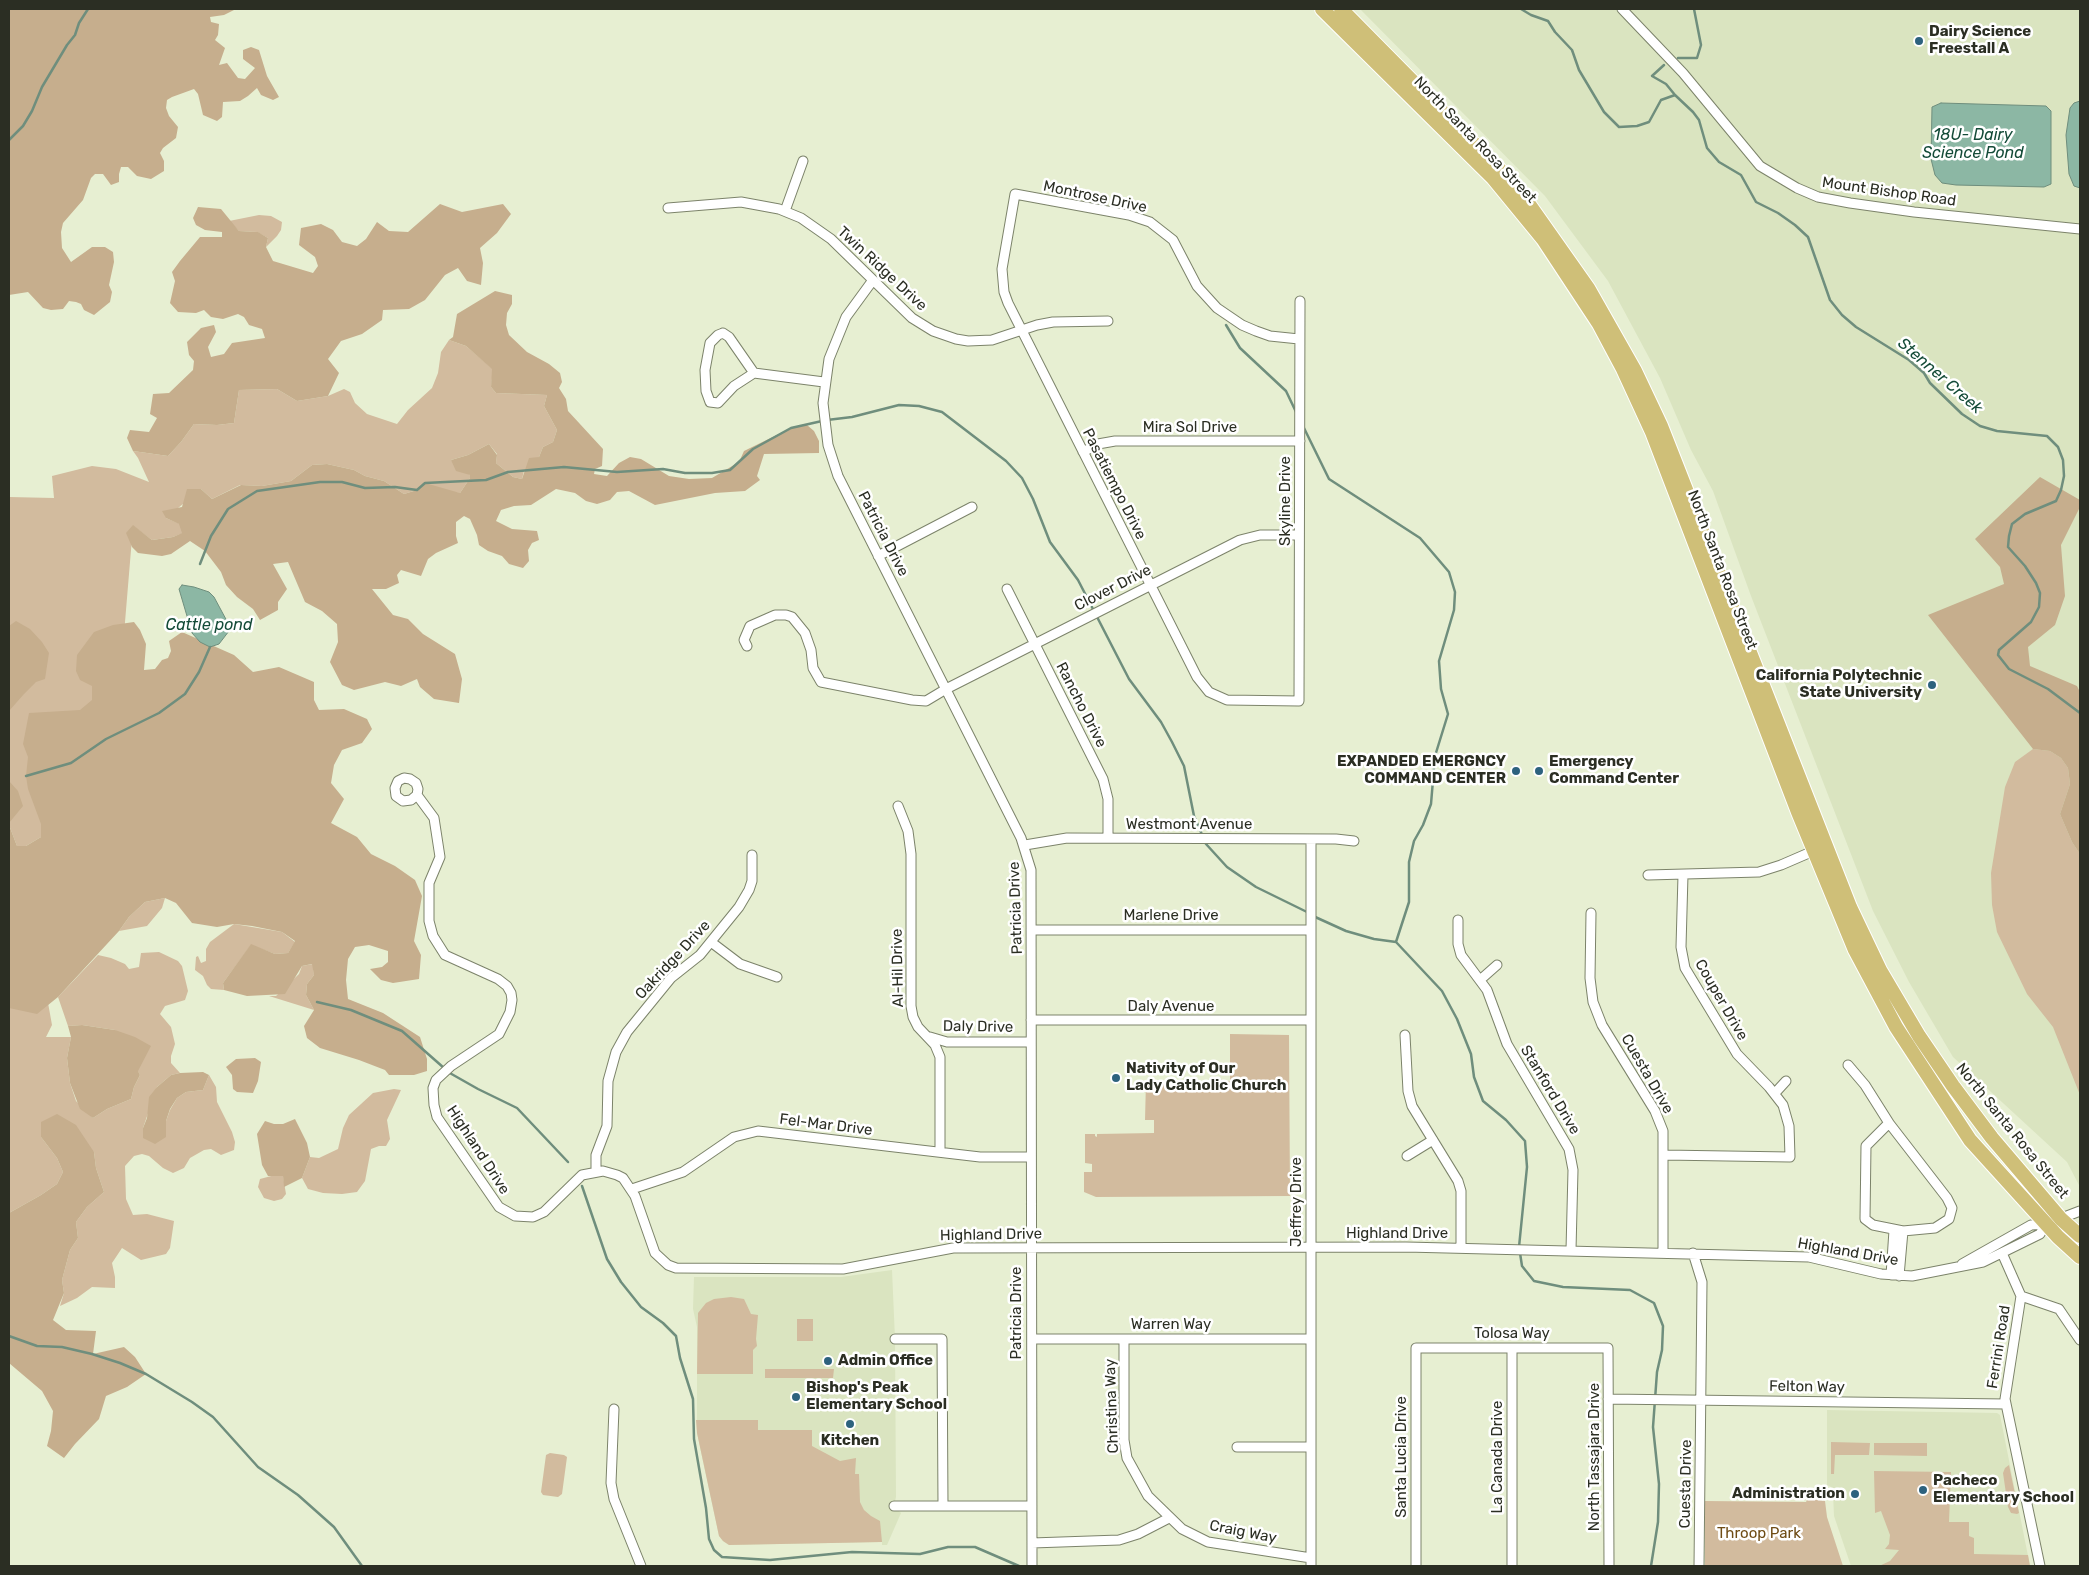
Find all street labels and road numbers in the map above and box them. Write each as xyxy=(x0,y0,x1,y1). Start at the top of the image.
street label: North Santa Rosa Street xyxy=(1410,73,1540,207)
street label: Mount Bishop Road xyxy=(1821,174,1957,210)
street label: Montrose Drive xyxy=(1042,177,1148,217)
street label: Twin Ridge Drive xyxy=(834,223,930,315)
street label: Mira Sol Drive xyxy=(1143,419,1237,437)
street label: Pasatiempo Drive xyxy=(1078,425,1150,543)
street label: Skyline Drive xyxy=(1277,456,1295,546)
street label: North Santa Rosa Street xyxy=(1683,488,1761,652)
street label: Patricia Drive xyxy=(854,489,912,579)
street label: Clover Drive xyxy=(1072,561,1154,615)
street label: Rancho Drive xyxy=(1052,659,1110,751)
street label: Westmont Avenue xyxy=(1126,816,1252,834)
street label: Patricia Drive xyxy=(1005,861,1027,955)
street label: Marlene Drive xyxy=(1123,907,1219,925)
street label: Oakridge Drive xyxy=(632,917,714,1003)
street label: Al-Hil Drive xyxy=(888,929,908,1007)
street label: Couper Drive xyxy=(1691,956,1751,1044)
street label: Daly Avenue xyxy=(1128,998,1214,1016)
street label: Daly Drive xyxy=(943,1017,1013,1037)
street label: Cuesta Drive xyxy=(1617,1031,1677,1117)
street label: Stanford Drive xyxy=(1516,1042,1584,1138)
street label: North Santa Rosa Street xyxy=(1952,1060,2072,1202)
street label: Highland Drive xyxy=(443,1102,513,1198)
street label: Fel-Mar Drive xyxy=(779,1110,873,1140)
street label: Jeffrey Drive xyxy=(1288,1157,1306,1247)
street label: Highland Drive xyxy=(940,1225,1042,1245)
street label: Highland Drive xyxy=(1346,1225,1448,1243)
street label: Highland Drive xyxy=(1796,1234,1900,1270)
street label: Patricia Drive xyxy=(1008,1267,1026,1359)
street label: Ferrini Road xyxy=(1984,1304,2014,1390)
street label: Warren Way xyxy=(1131,1316,1211,1334)
street label: Tolosa Way xyxy=(1474,1325,1550,1343)
street label: Christina Way xyxy=(1101,1358,1123,1454)
street label: Felton Way xyxy=(1769,1377,1845,1397)
street label: North Tassajara Drive xyxy=(1586,1383,1604,1531)
street label: Santa Lucia Drive xyxy=(1393,1396,1411,1518)
street label: La Canada Drive xyxy=(1489,1400,1507,1514)
street label: Cuesta Drive xyxy=(1676,1439,1696,1529)
street label: Craig Way xyxy=(1208,1517,1278,1547)

